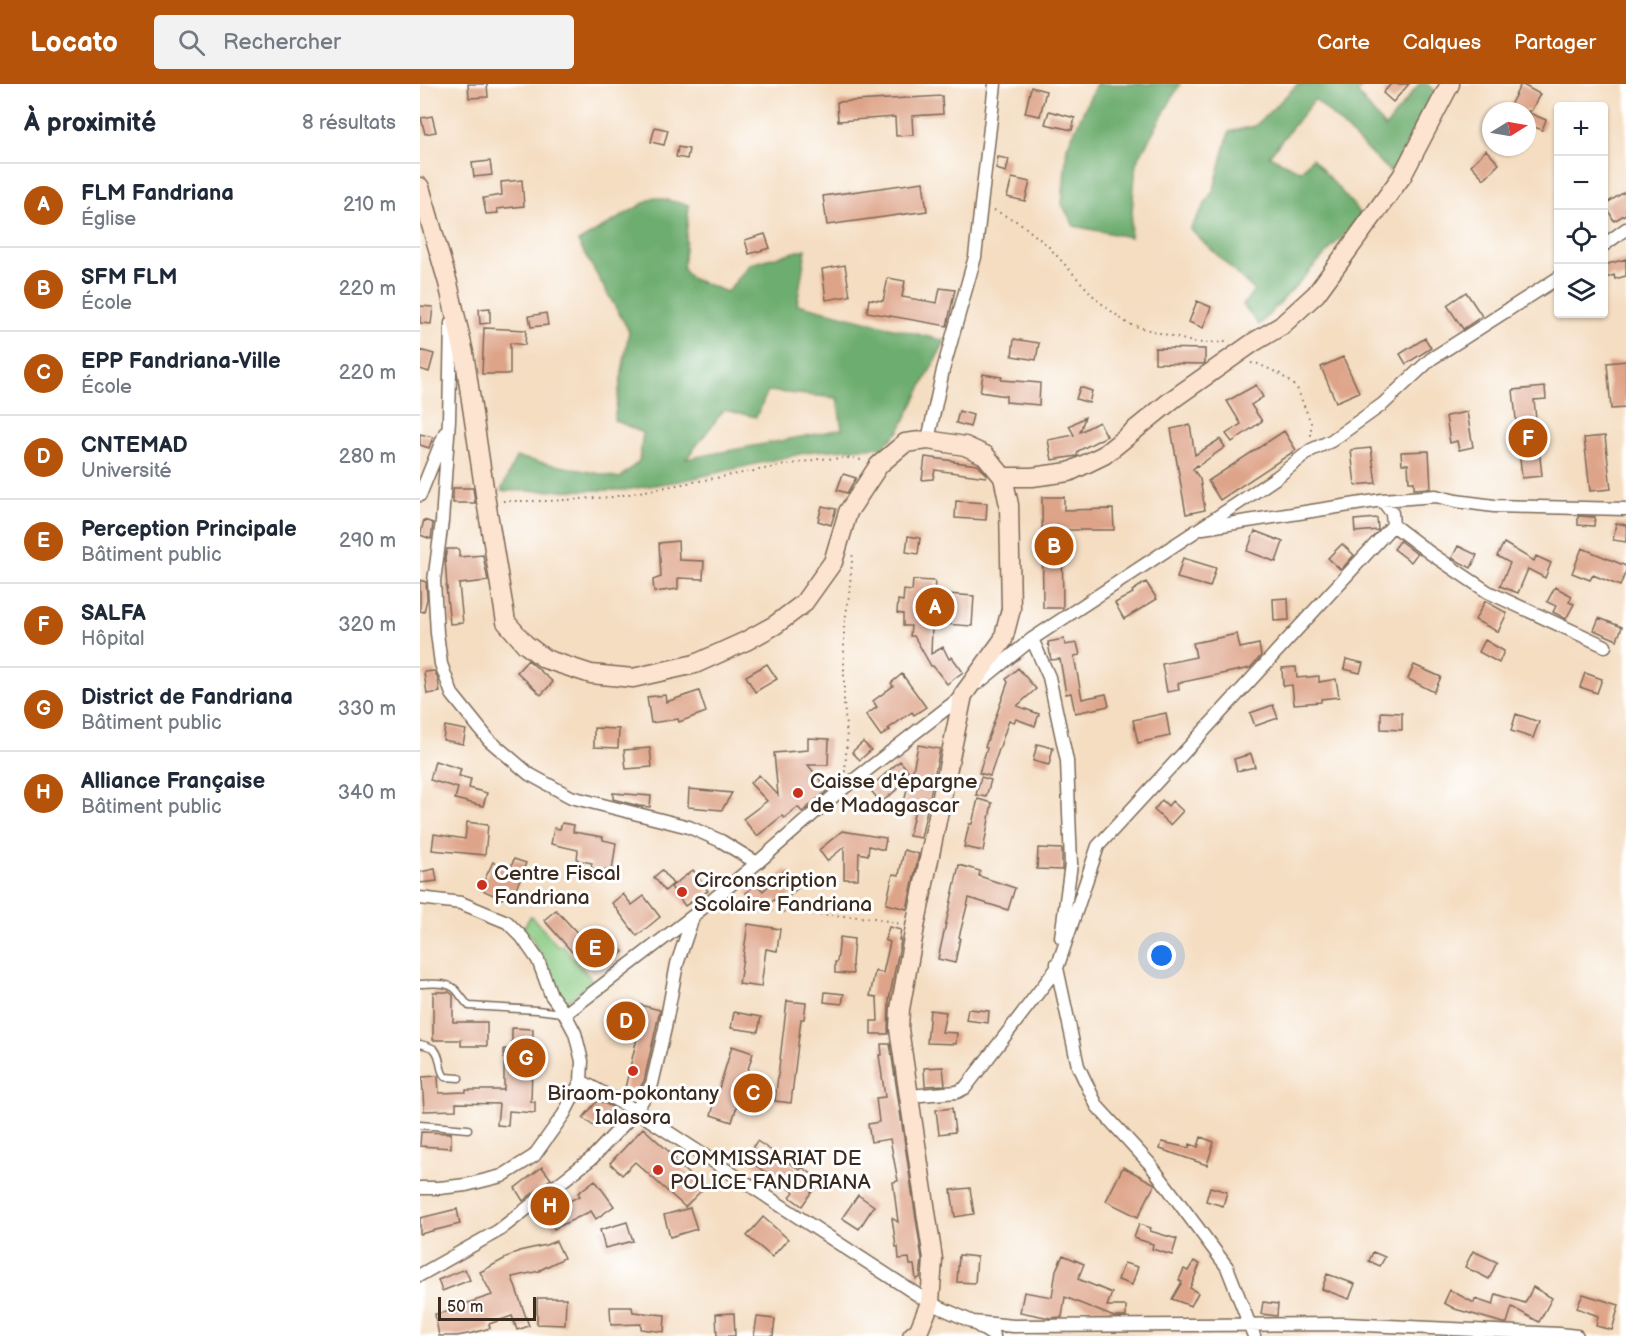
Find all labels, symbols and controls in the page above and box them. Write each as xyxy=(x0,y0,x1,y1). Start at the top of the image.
search box xyxy=(154,15,574,69)
text: Locato xyxy=(30,26,118,59)
icon: search xyxy=(175,26,208,59)
text: Rechercher xyxy=(223,29,341,56)
text: Carte xyxy=(1317,30,1370,55)
text: Calques xyxy=(1403,30,1481,55)
text: Partager xyxy=(1514,30,1596,55)
north arrow xyxy=(1482,102,1536,156)
map controls xyxy=(1554,102,1608,318)
button: + xyxy=(1554,102,1608,156)
text: À proximité xyxy=(24,108,156,139)
text: 8 résultats xyxy=(302,111,396,135)
button: − xyxy=(1554,156,1608,210)
text: FLM Fandriana xyxy=(81,180,234,207)
text: A xyxy=(37,193,50,217)
text: 210 m xyxy=(343,193,396,217)
text: Église xyxy=(81,207,136,231)
button: locate xyxy=(1554,210,1608,264)
text: SFM FLM xyxy=(81,264,177,291)
button: layers xyxy=(1554,264,1608,318)
text: B xyxy=(36,277,51,301)
text: 220 m xyxy=(339,277,396,301)
text: École xyxy=(81,291,132,315)
text: EPP Fandriana-Ville xyxy=(81,348,281,375)
text: C xyxy=(36,361,51,385)
text: 220 m xyxy=(339,361,396,385)
text: École xyxy=(81,375,132,399)
pin: F xyxy=(1508,416,1548,460)
text: CNTEMAD xyxy=(81,432,188,459)
text: D xyxy=(37,445,50,469)
text: 280 m xyxy=(339,445,396,469)
text: Université xyxy=(81,459,172,483)
text: Perception Principale xyxy=(81,516,297,543)
pin: B xyxy=(1034,524,1074,568)
text: E xyxy=(37,529,50,553)
text: 290 m xyxy=(339,529,396,553)
text: Bâtiment public xyxy=(81,543,222,567)
pin: A xyxy=(916,584,954,630)
text: SALFA xyxy=(81,600,146,627)
text: F xyxy=(37,613,50,637)
text: 320 m xyxy=(338,613,396,637)
text: Hôpital xyxy=(81,627,145,651)
text: District de Fandriana xyxy=(81,684,293,711)
text: G xyxy=(36,697,51,721)
text: 330 m xyxy=(338,697,396,721)
text: Bâtiment public xyxy=(81,711,222,735)
text: Alliance Française xyxy=(81,768,265,795)
place label: Caisse d'épargne de Madagascar xyxy=(810,769,977,818)
text: H xyxy=(36,781,51,805)
text: 340 m xyxy=(338,781,396,805)
marker: Caisse d'épargne de Madagascar xyxy=(791,786,805,800)
text: Bâtiment public xyxy=(81,795,222,819)
place label: Centre Fiscal Fandriana xyxy=(494,861,621,910)
place label: Circonscription Scolaire Fandriana xyxy=(694,868,872,917)
marker: Centre Fiscal Fandriana xyxy=(475,878,489,892)
marker: Circonscription Scolaire Fandriana xyxy=(675,885,689,899)
pin: E xyxy=(576,926,615,970)
your location xyxy=(1147,941,1176,970)
pin: D xyxy=(606,998,646,1044)
pin: G xyxy=(506,1036,546,1080)
marker: Biraom-pokontany Ialasora xyxy=(626,1064,640,1078)
pin: C xyxy=(734,1070,772,1116)
place label: Biraom-pokontany Ialasora xyxy=(547,1081,720,1130)
place label: COMMISSARIAT DE POLICE FANDRIANA xyxy=(670,1146,871,1195)
marker: COMMISSARIAT DE POLICE FANDRIANA xyxy=(651,1163,665,1177)
pin: H xyxy=(530,1184,570,1228)
scale bar xyxy=(438,1294,536,1322)
text: 50 m xyxy=(447,1298,483,1317)

